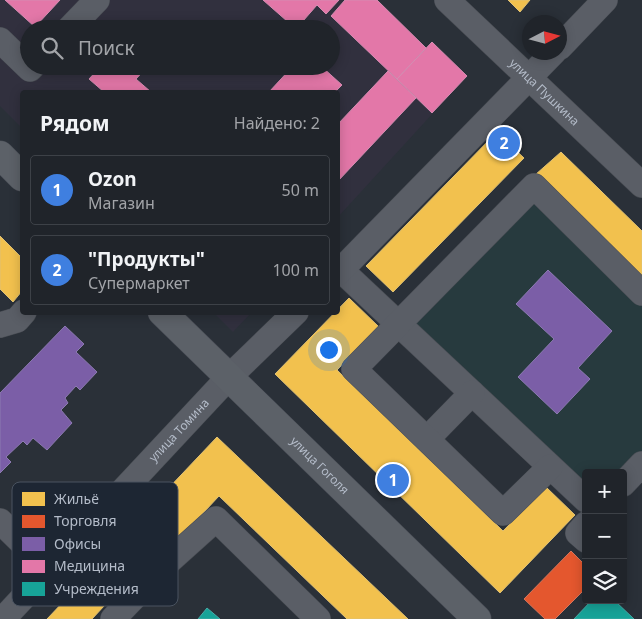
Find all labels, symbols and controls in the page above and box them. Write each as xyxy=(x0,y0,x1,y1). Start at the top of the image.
north arrow xyxy=(522,15,567,60)
search box xyxy=(20,20,340,75)
icon: search xyxy=(38,34,66,62)
text: Поиск xyxy=(78,35,134,61)
street label: улица Пушкина xyxy=(506,54,583,129)
text: Рядом xyxy=(40,109,110,137)
text: Найдено: 2 xyxy=(234,112,320,134)
pin: 2 xyxy=(488,124,520,162)
text: Ozon xyxy=(88,166,137,192)
text: 1 xyxy=(52,179,62,201)
text: 50 m xyxy=(282,179,319,201)
text: Магазин xyxy=(88,192,155,214)
text: "Продукты" xyxy=(88,246,205,272)
text: 2 xyxy=(52,259,62,281)
text: 100 m xyxy=(272,259,319,281)
text: Супермаркет xyxy=(88,272,190,294)
your location xyxy=(316,337,342,363)
street label: улица Томина xyxy=(145,395,213,466)
street label: улица Гоголя xyxy=(287,433,353,498)
pin: 1 xyxy=(377,461,409,499)
map controls xyxy=(582,469,627,604)
button: + xyxy=(582,469,627,514)
legend xyxy=(12,482,178,606)
text: Жильё xyxy=(54,489,99,508)
text: Торговля xyxy=(54,511,117,530)
button: − xyxy=(582,514,627,559)
text: Офисы xyxy=(54,534,101,553)
text: Медицина xyxy=(54,556,125,575)
button: layers xyxy=(582,559,627,604)
text: Учреждения xyxy=(54,579,139,598)

